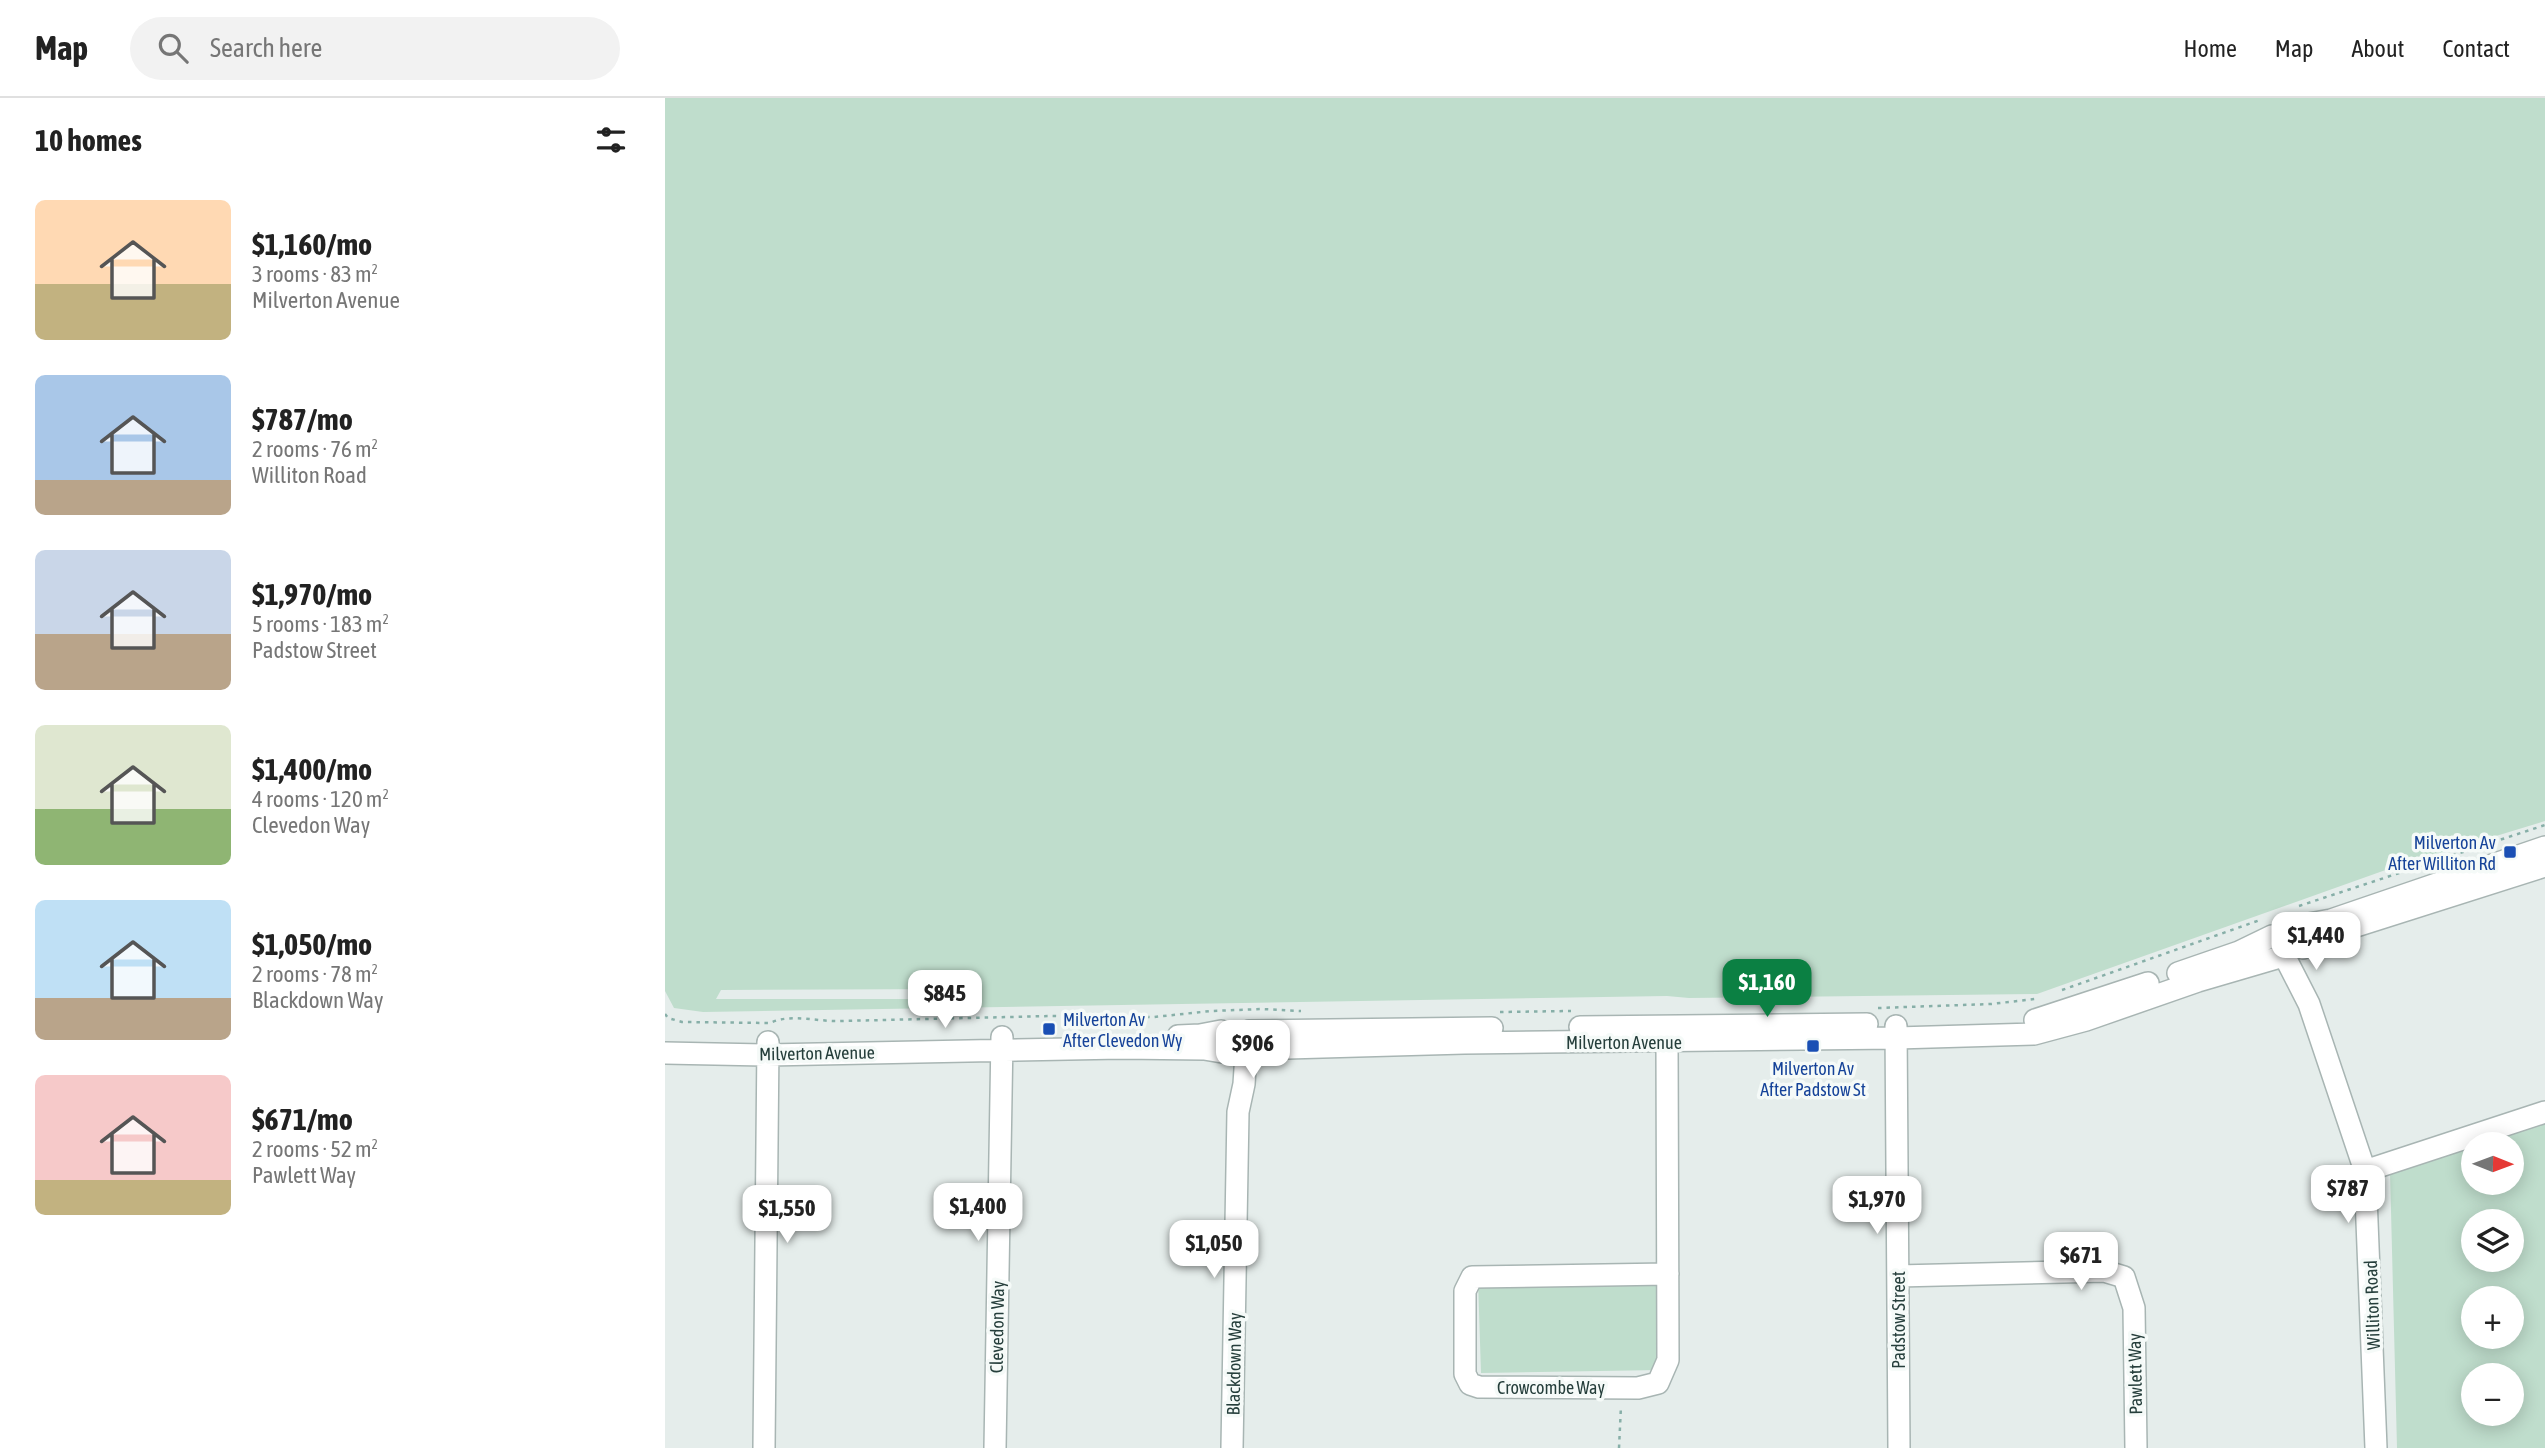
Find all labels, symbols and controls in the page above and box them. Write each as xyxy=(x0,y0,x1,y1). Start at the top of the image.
search box xyxy=(130,17,620,80)
text: Map xyxy=(35,29,88,67)
icon: search xyxy=(154,29,192,67)
text: Search here xyxy=(210,33,322,63)
text: Home xyxy=(2183,35,2237,62)
text: Map xyxy=(2275,35,2313,62)
text: About xyxy=(2351,35,2404,62)
text: Contact xyxy=(2442,35,2510,62)
icon: filters xyxy=(592,121,630,159)
text: 10 homes xyxy=(35,123,142,157)
text: $1,160/mo xyxy=(252,227,372,261)
icon: home xyxy=(91,228,175,312)
text: 3 rooms · 83 m² xyxy=(252,261,378,287)
text: Milverton Avenue xyxy=(252,287,400,313)
text: $787/mo xyxy=(252,402,353,436)
icon: home xyxy=(91,403,175,487)
text: 2 rooms · 76 m² xyxy=(252,436,378,462)
text: Williton Road xyxy=(252,462,367,488)
text: $1,970/mo xyxy=(252,577,372,611)
icon: home xyxy=(91,578,175,662)
text: 5 rooms · 183 m² xyxy=(252,611,389,637)
text: Padstow Street xyxy=(252,637,377,663)
text: $1,400/mo xyxy=(252,752,372,786)
icon: home xyxy=(91,753,175,837)
text: 4 rooms · 120 m² xyxy=(252,786,389,812)
text: Clevedon Way xyxy=(252,812,370,838)
place label: Milverton Av After Williton Rd xyxy=(2388,832,2496,874)
marker: Milverton Av After Williton Rd xyxy=(2502,844,2518,860)
pin: $1,440 xyxy=(2259,912,2373,972)
text: $1,440 xyxy=(2288,922,2345,948)
text: $1,050/mo xyxy=(252,927,372,961)
icon: home xyxy=(91,928,175,1012)
pin: $1,160 xyxy=(1710,960,1824,1019)
text: 2 rooms · 78 m² xyxy=(252,961,378,987)
text: $1,160 xyxy=(1739,969,1796,995)
pin: $845 xyxy=(904,970,986,1030)
text: $845 xyxy=(924,980,966,1006)
text: Blackdown Way xyxy=(252,987,384,1013)
place label: Milverton Av After Clevedon Wy xyxy=(1063,1009,1182,1051)
pin: $906 xyxy=(1212,1020,1294,1080)
marker: Milverton Av After Clevedon Wy xyxy=(1041,1021,1057,1037)
text: $906 xyxy=(1232,1030,1274,1056)
street label: Milverton Avenue xyxy=(1566,1032,1682,1053)
marker: Milverton Av After Padstow St xyxy=(1805,1038,1821,1054)
street label: Milverton Avenue xyxy=(759,1041,875,1065)
place label: Milverton Av After Padstow St xyxy=(1760,1058,1866,1100)
text: $671/mo xyxy=(252,1102,353,1136)
icon: home xyxy=(91,1103,175,1187)
north arrow xyxy=(2461,1132,2523,1195)
map controls xyxy=(2461,1132,2524,1426)
text: 2 rooms · 52 m² xyxy=(252,1136,378,1162)
text: Pawlett Way xyxy=(252,1162,356,1188)
pin: $787 xyxy=(2307,1166,2389,1225)
text: $787 xyxy=(2327,1175,2369,1201)
pin: $1,970 xyxy=(1820,1176,1934,1236)
pin: $1,400 xyxy=(921,1184,1035,1243)
pin: $1,550 xyxy=(730,1186,844,1245)
text: $1,970 xyxy=(1849,1186,1906,1212)
text: $1,400 xyxy=(950,1193,1007,1219)
text: $1,550 xyxy=(759,1195,816,1221)
button: layers xyxy=(2461,1209,2524,1272)
pin: $1,050 xyxy=(1157,1220,1271,1280)
text: $1,050 xyxy=(1186,1230,1243,1256)
pin: $671 xyxy=(2040,1232,2122,1292)
text: $671 xyxy=(2060,1242,2102,1268)
street label: Williton Road xyxy=(2360,1260,2384,1350)
street label: Padstow Street xyxy=(1888,1271,1909,1369)
street label: Clevedon Way xyxy=(986,1281,1008,1373)
button: + xyxy=(2461,1286,2524,1349)
street label: Blackdown Way xyxy=(1223,1312,1245,1416)
street label: Pawlett Way xyxy=(2124,1333,2146,1415)
button: − xyxy=(2461,1363,2524,1426)
street label: Crowcombe Way xyxy=(1497,1377,1605,1398)

